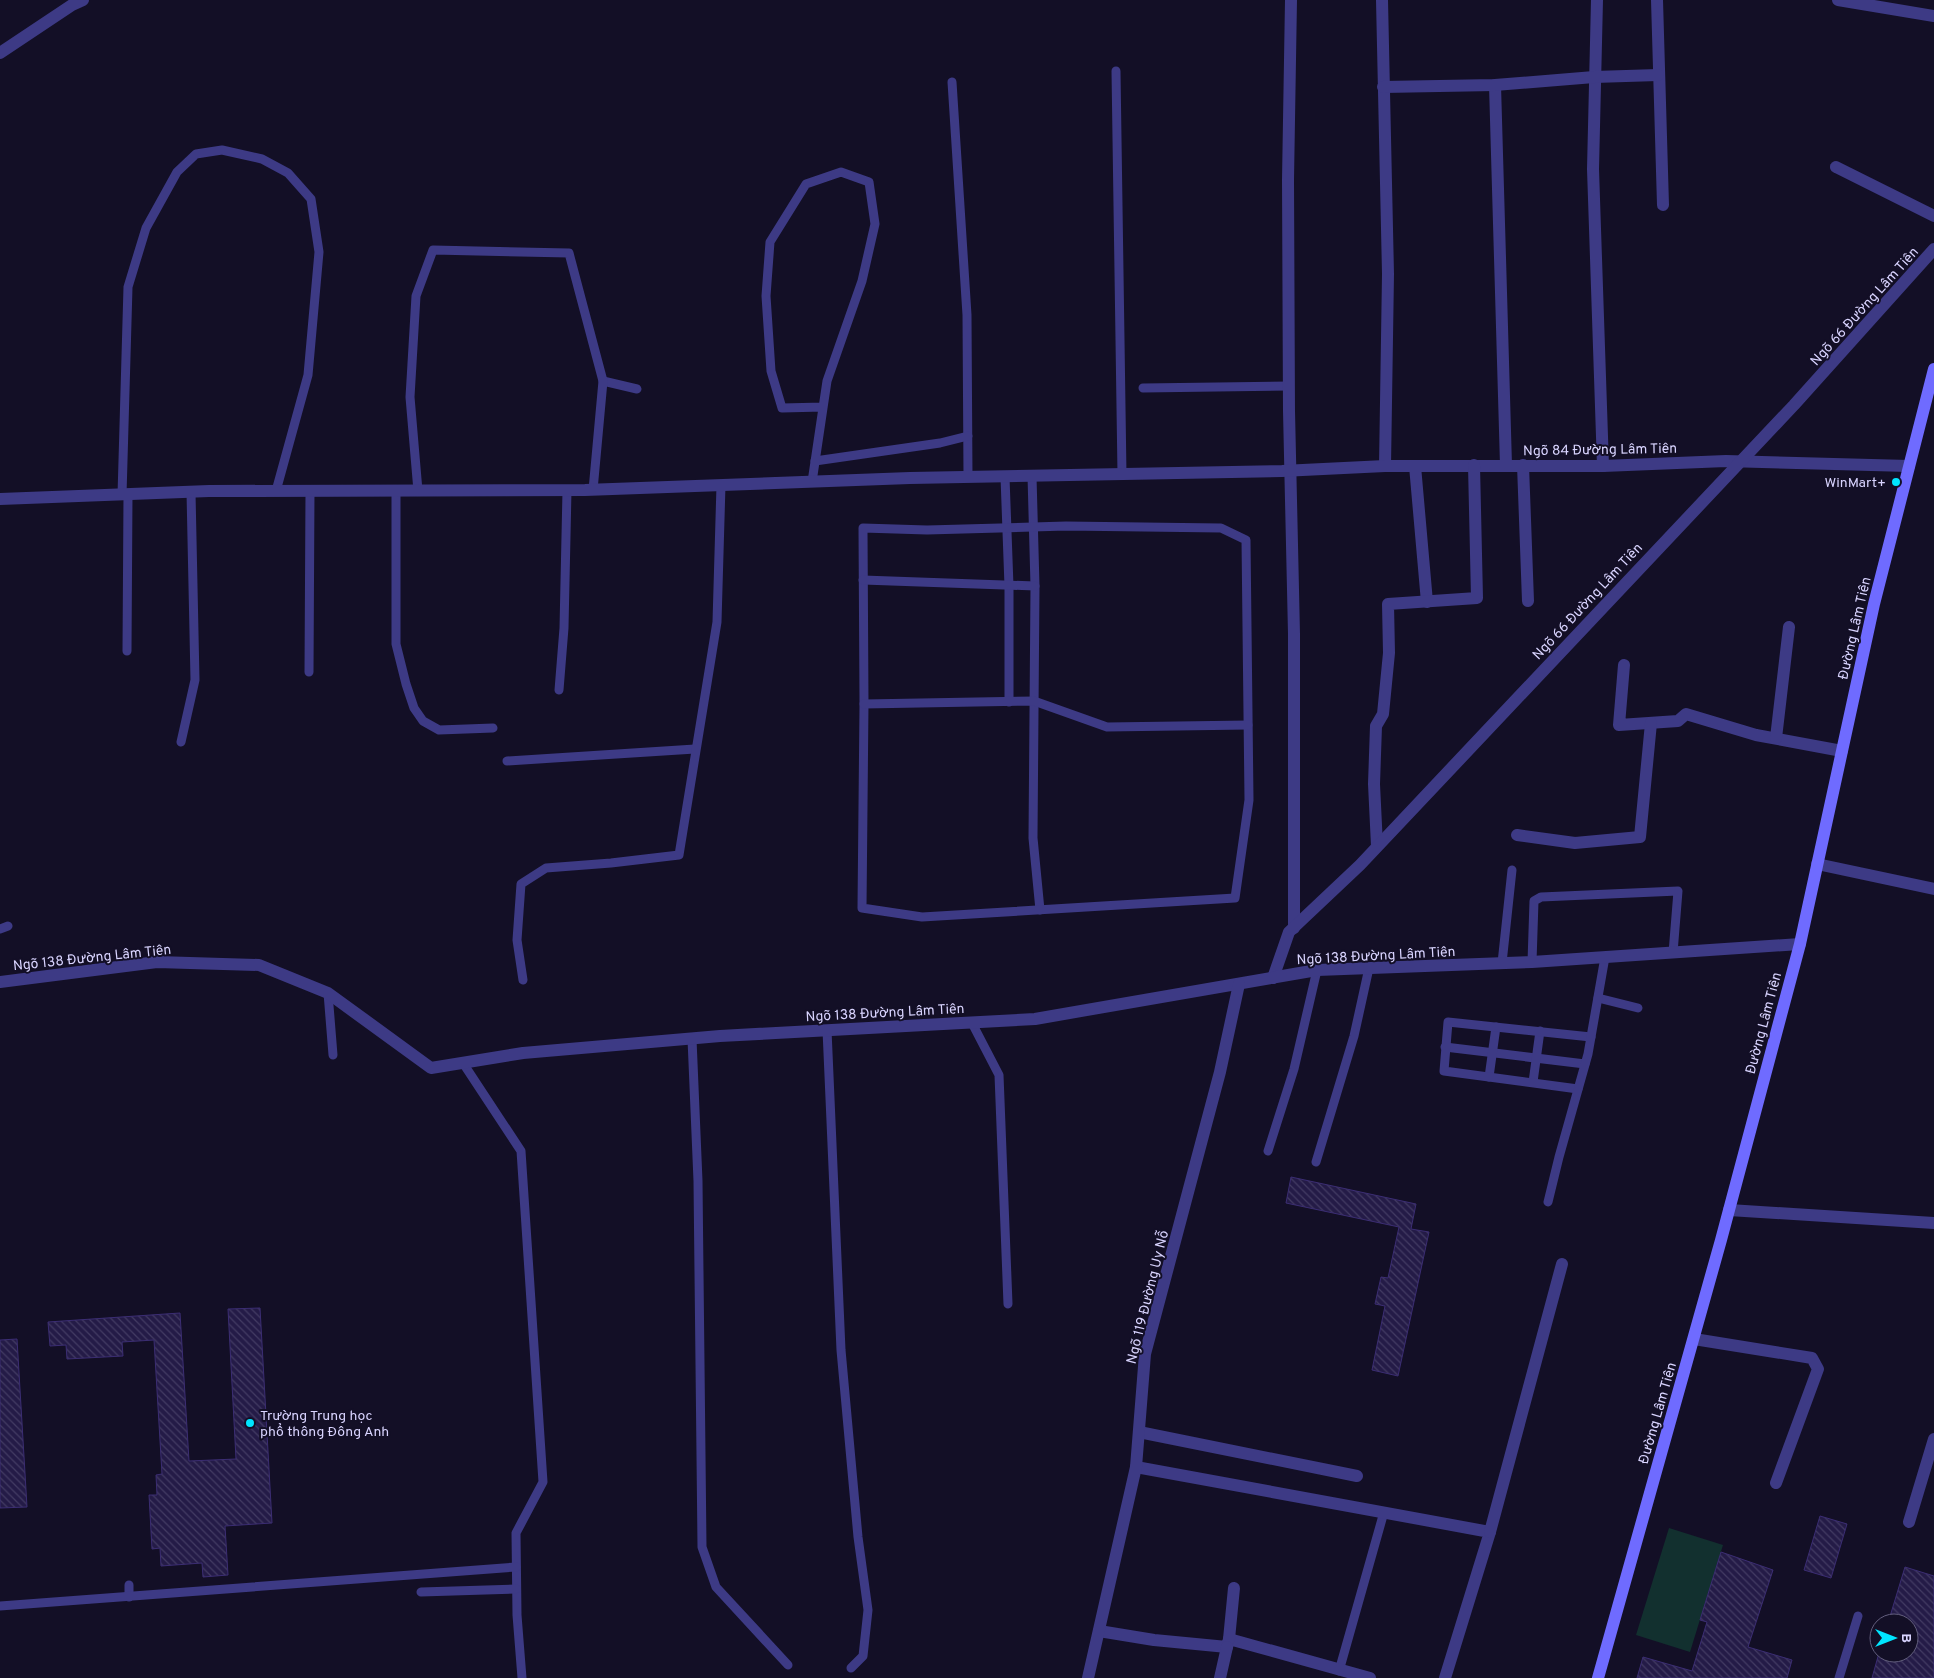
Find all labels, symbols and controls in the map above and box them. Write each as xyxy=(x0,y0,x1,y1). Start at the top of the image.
street label: Ngõ 66 Đường Lâm Tiên xyxy=(1807,244,1923,370)
street label: Ngõ 84 Đường Lâm Tiên xyxy=(1523,441,1677,460)
place label: WinMart+ xyxy=(1824,475,1886,492)
marker: WinMart+ xyxy=(1890,476,1902,488)
street label: Ngõ 66 Đường Lâm Tiên xyxy=(1529,540,1647,664)
street label: Đường Lâm Tiên xyxy=(1835,575,1876,681)
street label: Ngõ 138 Đường Lâm Tiên xyxy=(12,942,172,975)
street label: Ngõ 138 Đường Lâm Tiên xyxy=(1296,944,1456,969)
street label: Đường Lâm Tiên xyxy=(1743,971,1786,1076)
street label: Ngõ 138 Đường Lâm Tiên xyxy=(805,1001,965,1026)
street label: Ngõ 119 Đường Uy Nỗ xyxy=(1123,1228,1173,1366)
street label: Đường Lâm Tiên xyxy=(1636,1361,1681,1466)
place label: Trường Trung học phổ thông Đông Anh xyxy=(260,1408,389,1441)
marker: Trường Trung học phổ thông Đông Anh xyxy=(244,1417,256,1429)
north arrow xyxy=(1869,1613,1919,1663)
text: B xyxy=(1897,1633,1914,1643)

